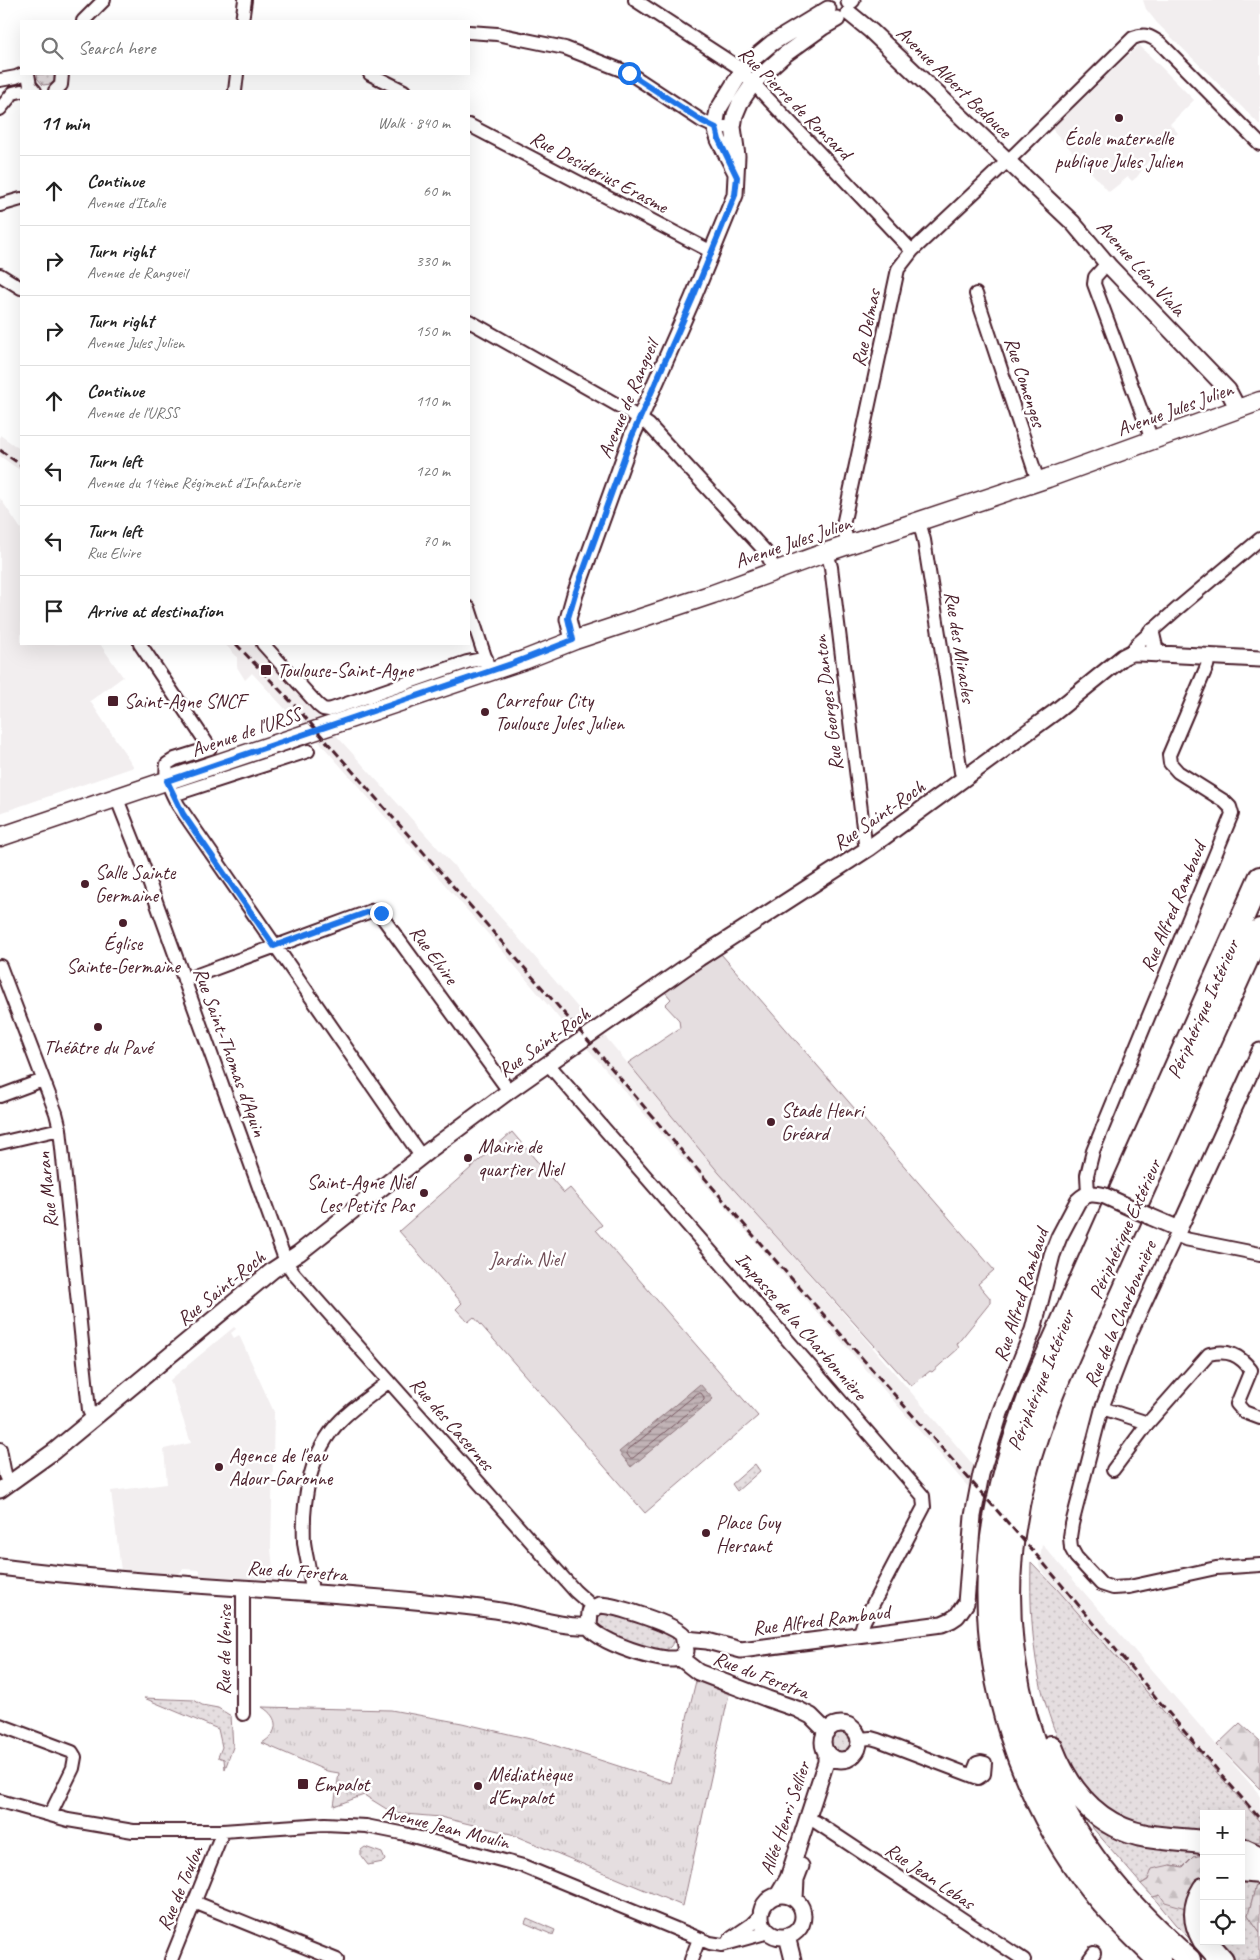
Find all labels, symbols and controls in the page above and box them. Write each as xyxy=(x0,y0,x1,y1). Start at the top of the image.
search box xyxy=(20,20,470,75)
street label: Avenue Albert Bedouce xyxy=(891,21,1018,144)
icon: search xyxy=(38,34,66,62)
text: Search here xyxy=(78,36,155,60)
street label: Rue Pierre de Ronsard xyxy=(733,41,859,167)
route start xyxy=(618,62,641,85)
text: 11 min xyxy=(40,110,90,136)
marker: École maternelle publique Jules Julien xyxy=(1113,112,1125,124)
text: Walk · 840 m xyxy=(378,113,450,133)
street label: Rue Desiderius Erasme xyxy=(526,125,673,219)
place label: École maternelle publique Jules Julien xyxy=(1055,126,1184,174)
text: Continue xyxy=(87,169,144,193)
icon: ahead xyxy=(40,177,68,205)
text: 60 m xyxy=(423,181,450,201)
text: Avenue d'Italie xyxy=(87,193,166,213)
street label: Avenue Léon Viala xyxy=(1091,215,1191,322)
text: Turn right xyxy=(87,239,154,263)
icon: right xyxy=(40,247,68,275)
text: 330 m xyxy=(416,251,450,271)
text: Avenue de Rangueil xyxy=(87,263,188,283)
street label: Rue Delmas xyxy=(846,285,887,369)
text: Turn right xyxy=(87,309,154,333)
icon: right xyxy=(40,317,68,345)
text: 150 m xyxy=(416,321,450,341)
text: Avenue Jules Julien xyxy=(87,333,184,353)
street label: Avenue de Rangueil xyxy=(592,333,665,462)
street label: Rue Comenges xyxy=(999,334,1052,432)
street label: Avenue Jules Julien xyxy=(1114,376,1237,442)
text: Continue xyxy=(87,379,144,403)
icon: ahead xyxy=(40,387,68,415)
text: 110 m xyxy=(416,391,450,411)
text: Avenue de l'URSS xyxy=(87,403,179,423)
text: Turn left xyxy=(87,449,142,473)
icon: left xyxy=(40,457,68,485)
text: 120 m xyxy=(416,461,450,481)
text: Avenue du 14ème Régiment d'Infanterie xyxy=(87,473,300,493)
street label: Avenue Jules Julien xyxy=(731,510,855,574)
text: Turn left xyxy=(87,519,142,543)
icon: left xyxy=(40,527,68,555)
text: 70 m xyxy=(423,531,450,551)
text: Rue Elvire xyxy=(87,543,141,563)
street label: Rue des Miracles xyxy=(939,590,981,707)
icon: arrive xyxy=(40,597,68,625)
text: Arrive at destination xyxy=(87,599,223,623)
street label: Rue Georges Danton xyxy=(807,633,849,772)
place label: Toulouse-Saint-Agne xyxy=(277,658,415,683)
marker: Toulouse-Saint-Agne xyxy=(259,663,273,677)
place label: Carrefour City Toulouse Jules Julien xyxy=(495,688,625,736)
place label: Saint-Agne SNCF xyxy=(124,689,249,714)
marker: Saint-Agne SNCF xyxy=(106,694,120,708)
street label: Avenue de l'URSS xyxy=(188,700,307,762)
marker: Carrefour City Toulouse Jules Julien xyxy=(479,706,491,718)
street label: Rue Saint-Roch xyxy=(828,774,931,856)
street label: Rue Alfred Rambaud xyxy=(1135,836,1213,975)
place label: Salle Sainte Germaine xyxy=(95,860,177,908)
marker: Salle Sainte Germaine xyxy=(79,878,91,890)
route end xyxy=(370,902,393,925)
marker: Église Sainte-Germaine xyxy=(117,917,129,929)
street label: Rue Elvire xyxy=(404,921,465,991)
place label: Église Sainte-Germaine xyxy=(66,931,181,979)
street label: Périphérique Intérieur xyxy=(1161,934,1246,1082)
street label: Rue Saint-Thomas d'Aquin xyxy=(188,964,273,1141)
street label: Rue Saint-Roch xyxy=(493,1001,596,1083)
marker: Théâtre du Pavé xyxy=(92,1021,104,1033)
place label: Théâtre du Pavé xyxy=(43,1035,156,1060)
place label: Stade Henri Gréard xyxy=(781,1098,866,1146)
marker: Stade Henri Gréard xyxy=(765,1116,777,1128)
place label: Mairie de quartier Niel xyxy=(478,1134,566,1182)
street label: Rue Maran xyxy=(30,1150,63,1229)
marker: Mairie de quartier Niel xyxy=(462,1152,474,1164)
street label: Périphérique Extérieur xyxy=(1083,1154,1168,1303)
place label: Saint-Agne Niel Les Petits Pas xyxy=(307,1170,418,1218)
marker: Saint-Agne Niel Les Petits Pas xyxy=(418,1187,430,1199)
street label: Rue Alfred Rambaud xyxy=(988,1223,1055,1365)
street label: Rue de la Charbonnière xyxy=(1078,1236,1163,1391)
street label: Rue Saint-Roch xyxy=(172,1244,271,1331)
park label: Jardin Niel xyxy=(488,1247,566,1272)
street label: Impasse de la Charbonnière xyxy=(730,1247,873,1406)
street label: Périphérique Intérieur xyxy=(1001,1304,1081,1454)
street label: Rue des Casernes xyxy=(405,1372,501,1478)
place label: Agence de l'eau Adour-Garonne xyxy=(229,1443,334,1491)
marker: Agence de l'eau Adour-Garonne xyxy=(213,1461,225,1473)
place label: Place Guy Hersant xyxy=(716,1510,782,1558)
marker: Place Guy Hersant xyxy=(700,1527,712,1539)
street label: Rue du Feretra xyxy=(246,1555,350,1587)
street label: Rue Alfred Rambaud xyxy=(751,1599,894,1641)
street label: Rue de Venise xyxy=(211,1603,237,1695)
street label: Rue du Feretra xyxy=(710,1645,814,1705)
street label: Allée Henri Sellier xyxy=(754,1757,817,1878)
place label: Médiathèque d'Empalot xyxy=(488,1762,573,1810)
place label: Empalot xyxy=(314,1772,372,1797)
marker: Empalot xyxy=(296,1777,310,1791)
marker: Médiathèque d'Empalot xyxy=(472,1780,484,1792)
street label: Avenue Jean Moulin xyxy=(380,1799,513,1855)
map controls xyxy=(1200,1810,1245,1945)
button: + xyxy=(1200,1810,1245,1855)
street label: Rue Jean Lebas xyxy=(880,1837,981,1916)
street label: Rue de Toulon xyxy=(151,1841,209,1934)
button: − xyxy=(1200,1855,1245,1900)
button: locate xyxy=(1200,1900,1245,1945)

